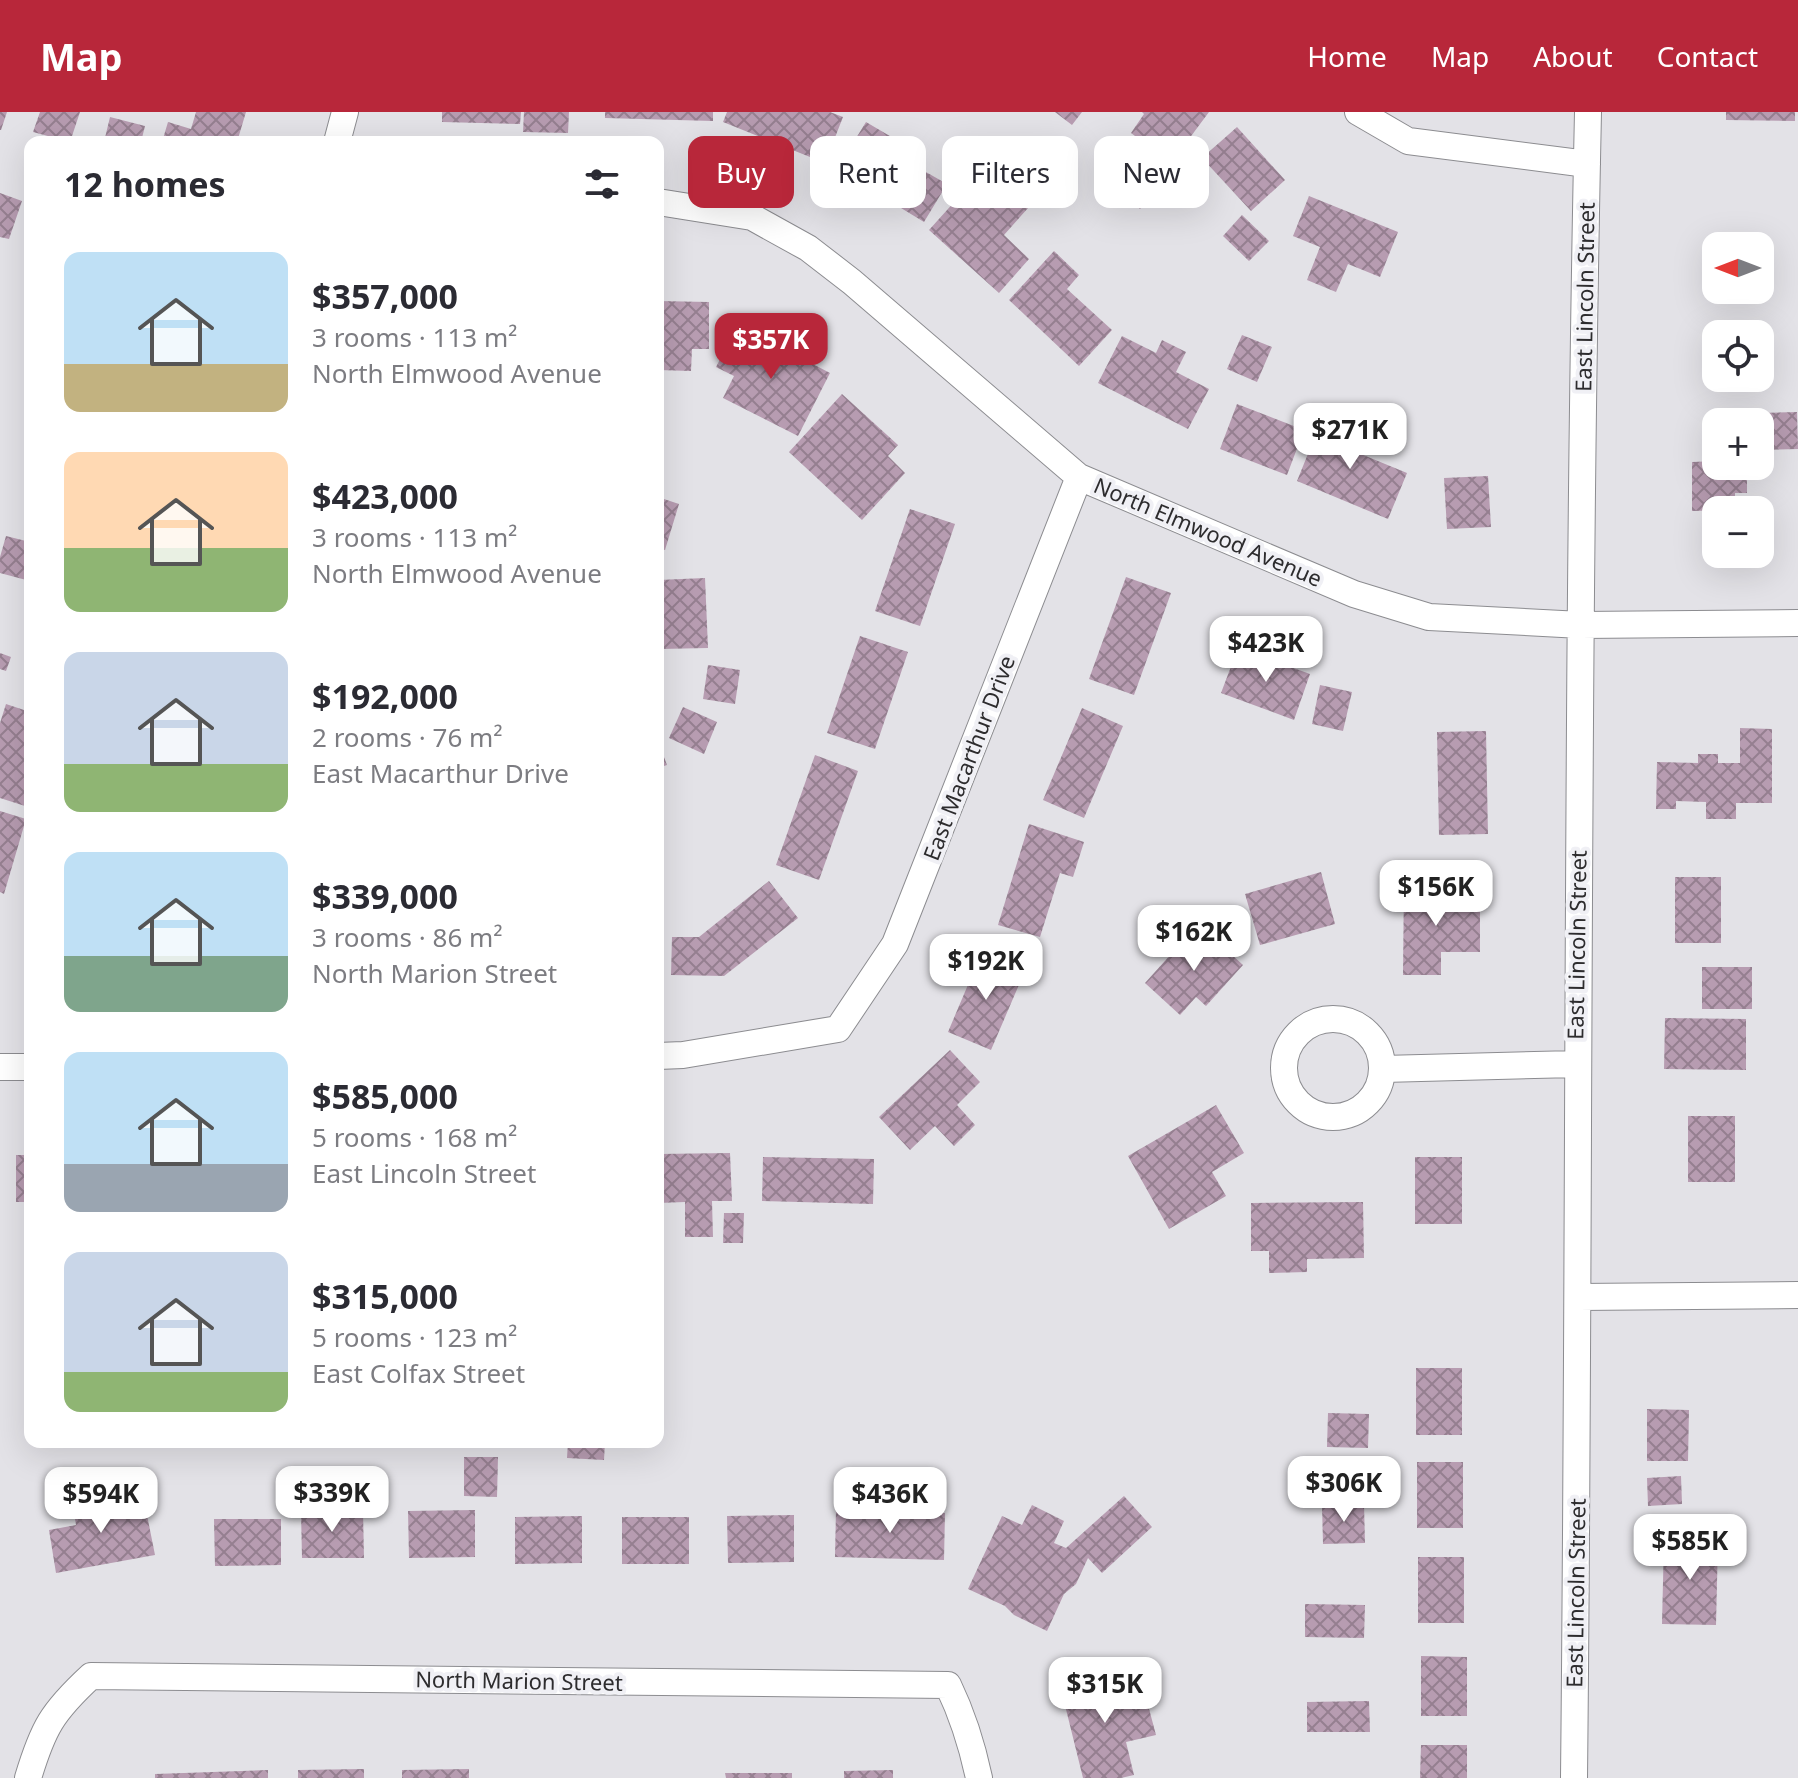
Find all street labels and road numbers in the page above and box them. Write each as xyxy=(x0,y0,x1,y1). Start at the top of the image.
street label: East Lincoln Street xyxy=(1567,202,1601,392)
street label: North Elmwood Avenue xyxy=(1090,469,1327,593)
street label: East Macarthur Drive xyxy=(915,651,1021,865)
street label: East Lincoln Street xyxy=(1559,850,1593,1040)
street label: East Lincoln Street xyxy=(1558,1498,1592,1688)
street label: North Marion Street xyxy=(415,1663,623,1697)

